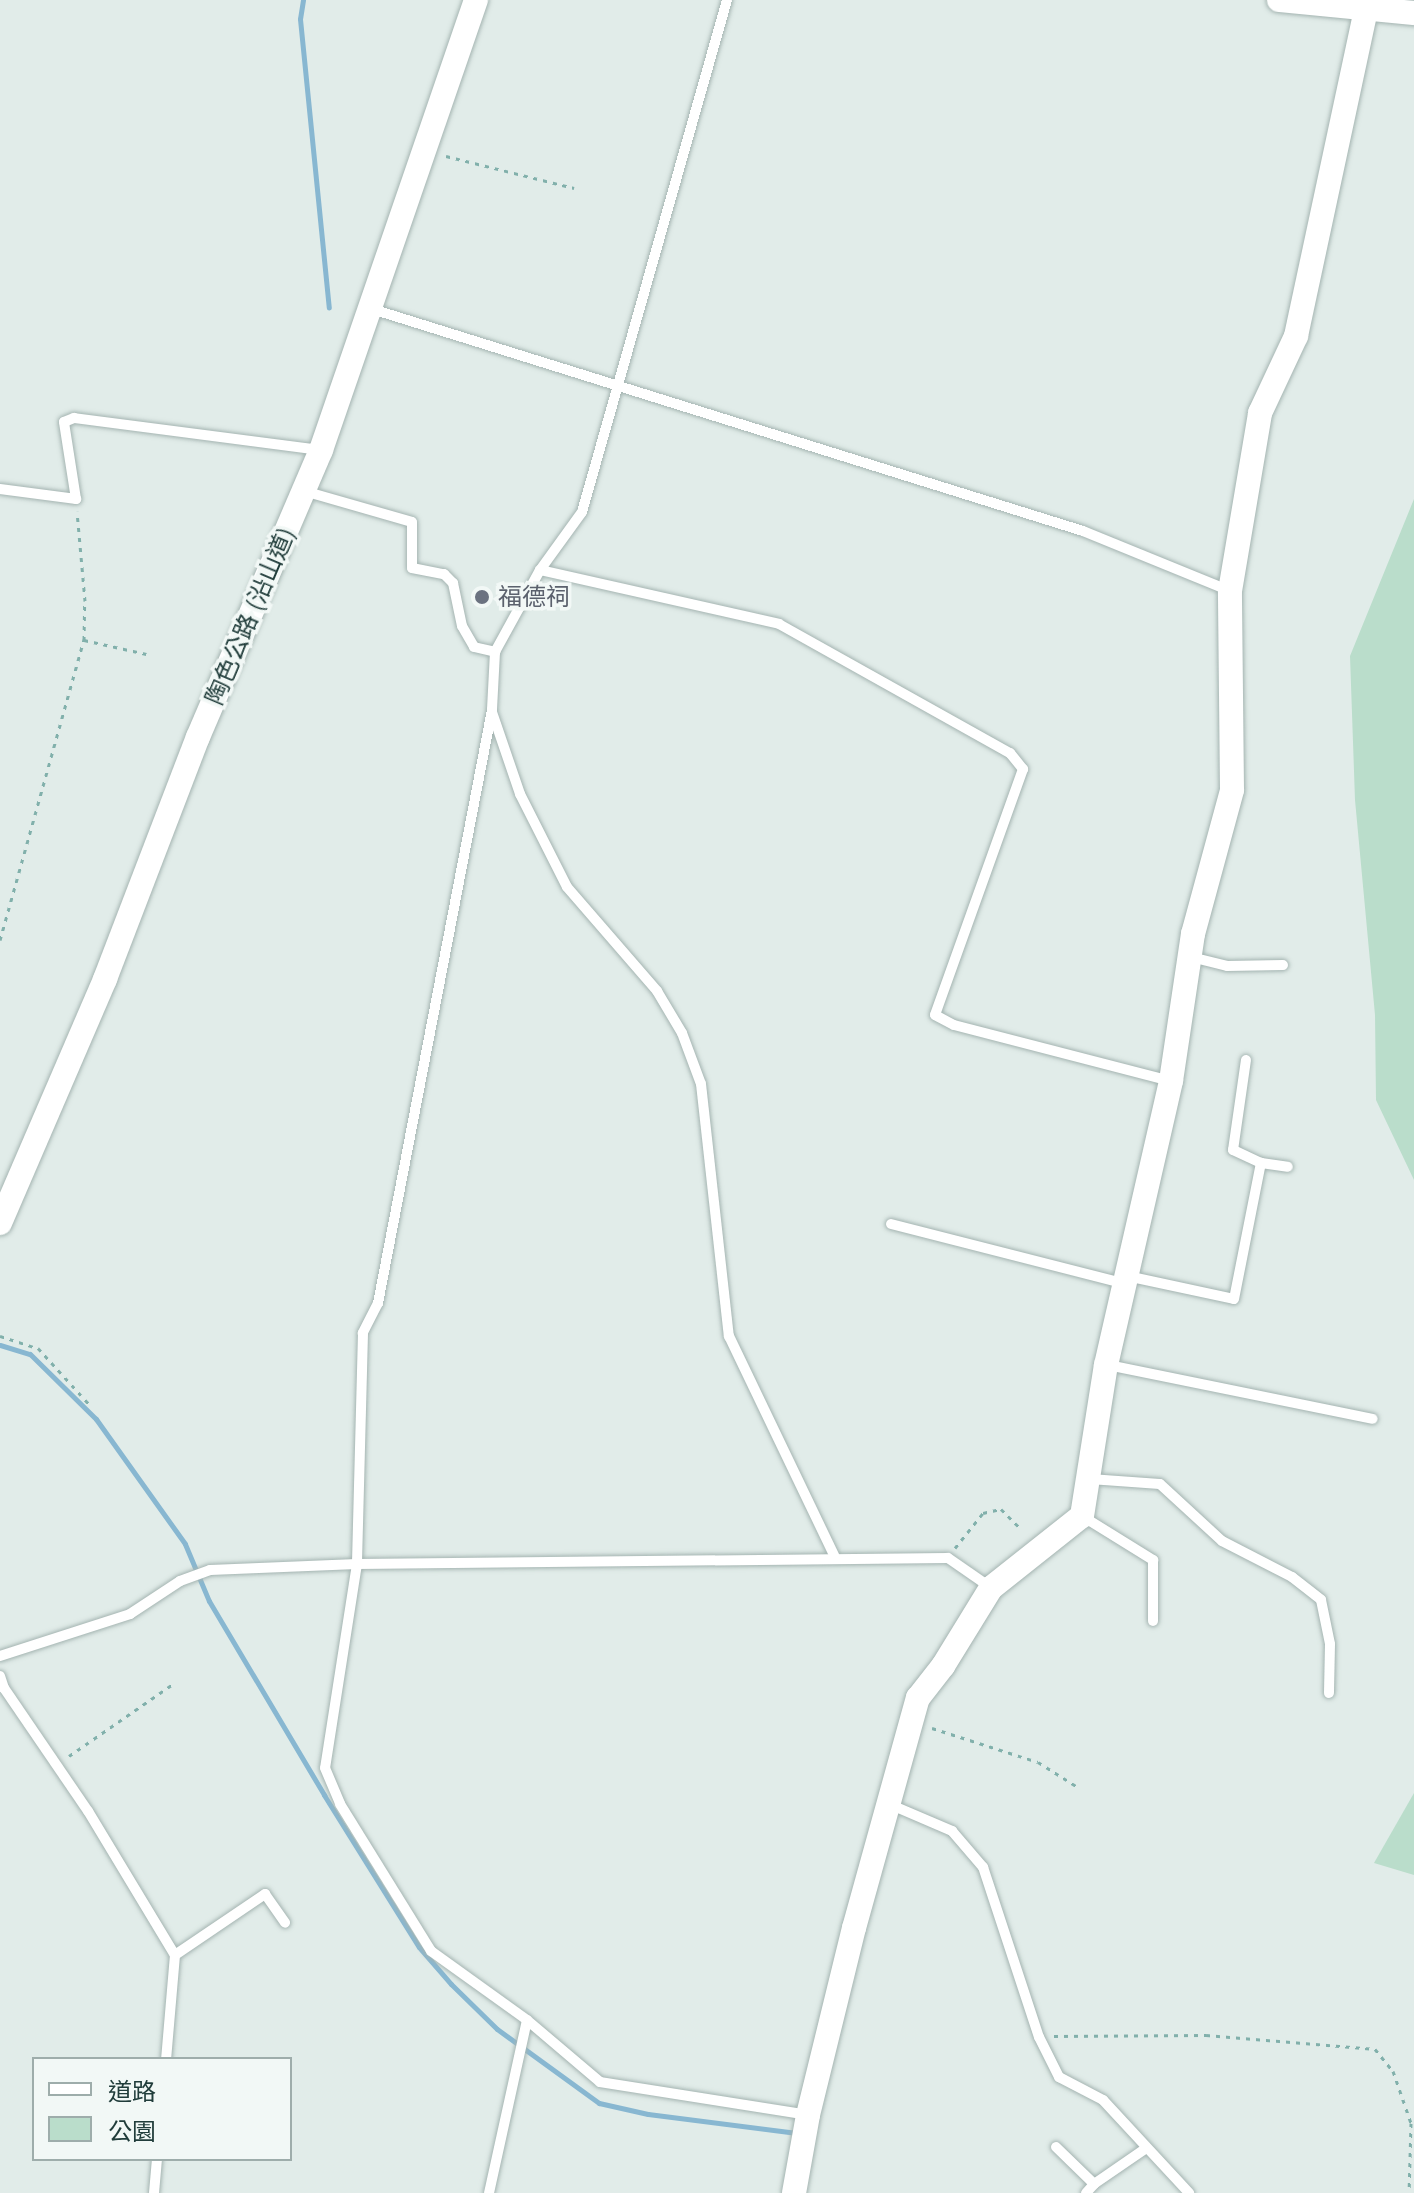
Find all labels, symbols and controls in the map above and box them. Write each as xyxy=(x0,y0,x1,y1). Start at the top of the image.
street label: 陶色公路 (沿山道) xyxy=(200,523,300,709)
place label: 福德祠 xyxy=(498,583,570,611)
marker: 福德祠 xyxy=(473,588,491,606)
legend xyxy=(32,2057,292,2161)
text: 道路 xyxy=(108,2077,156,2106)
text: 公園 xyxy=(108,2117,156,2146)

